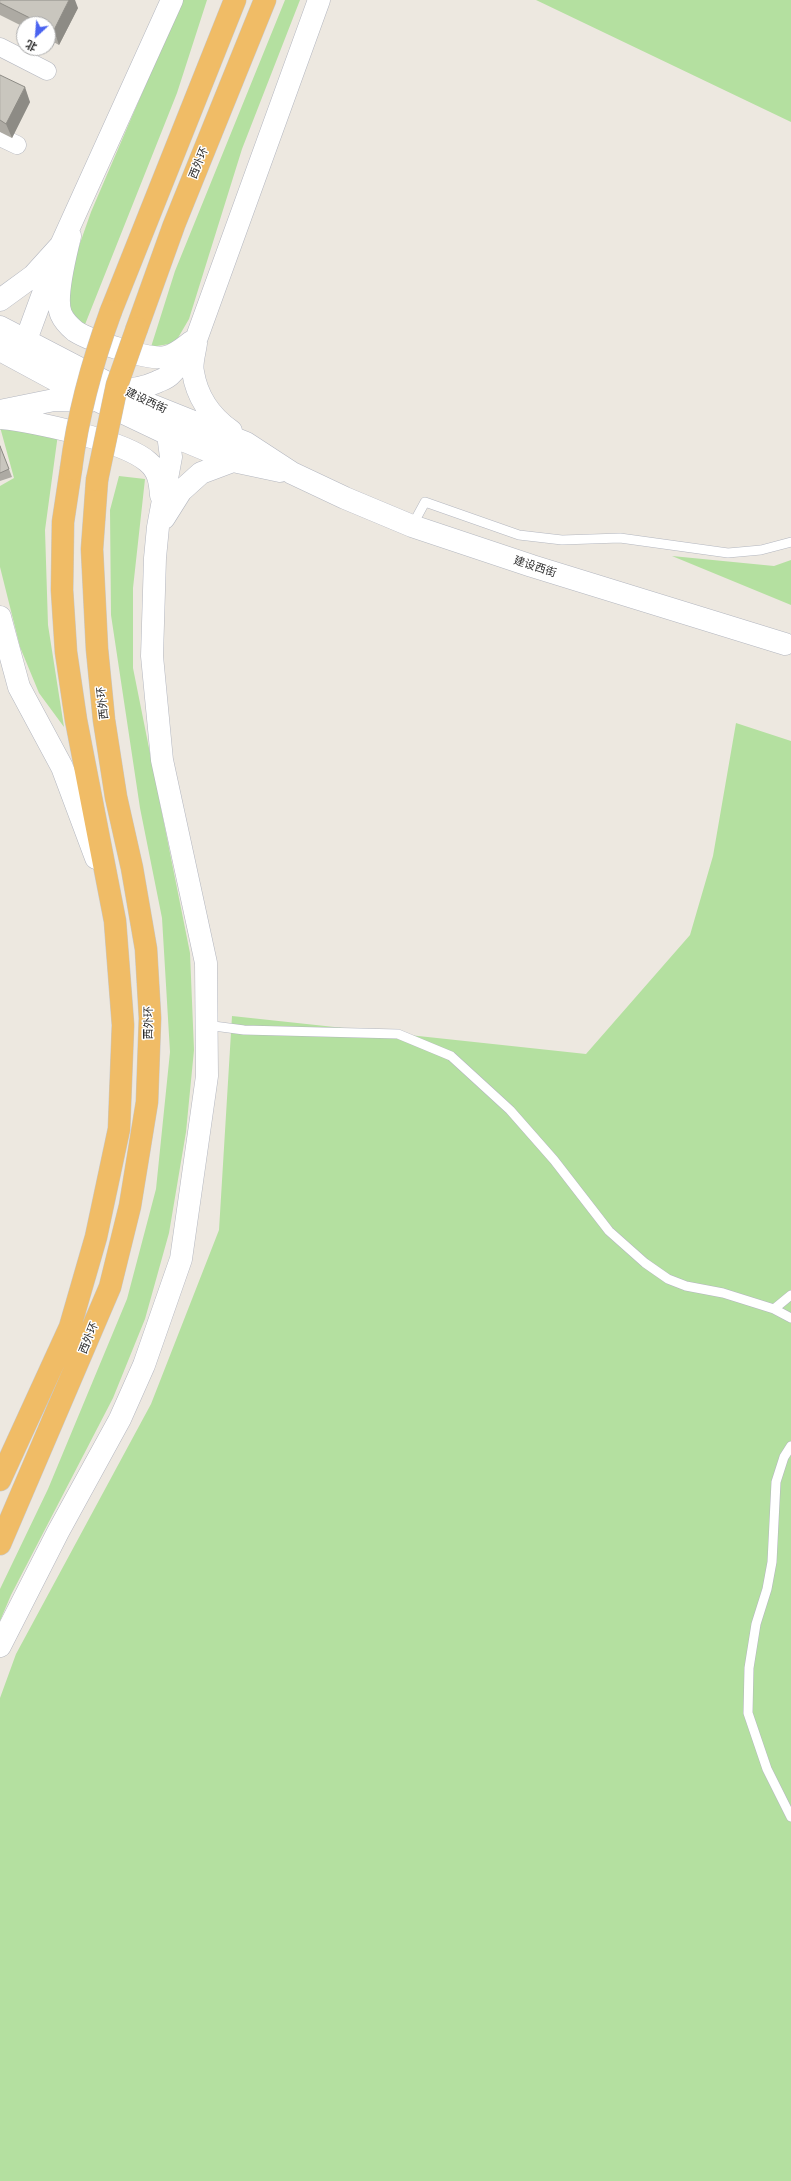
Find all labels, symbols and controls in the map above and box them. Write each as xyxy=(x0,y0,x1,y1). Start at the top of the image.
north arrow xyxy=(16,16,56,56)
text: 北 xyxy=(23,37,39,55)
street label: 西外环 xyxy=(187,145,211,181)
street label: 建设西街 xyxy=(123,386,169,416)
street label: 建设西街 xyxy=(512,554,558,580)
street label: 西外环 xyxy=(95,686,111,720)
street label: 西外环 xyxy=(142,1007,156,1039)
street label: 西外环 xyxy=(77,1320,101,1356)

